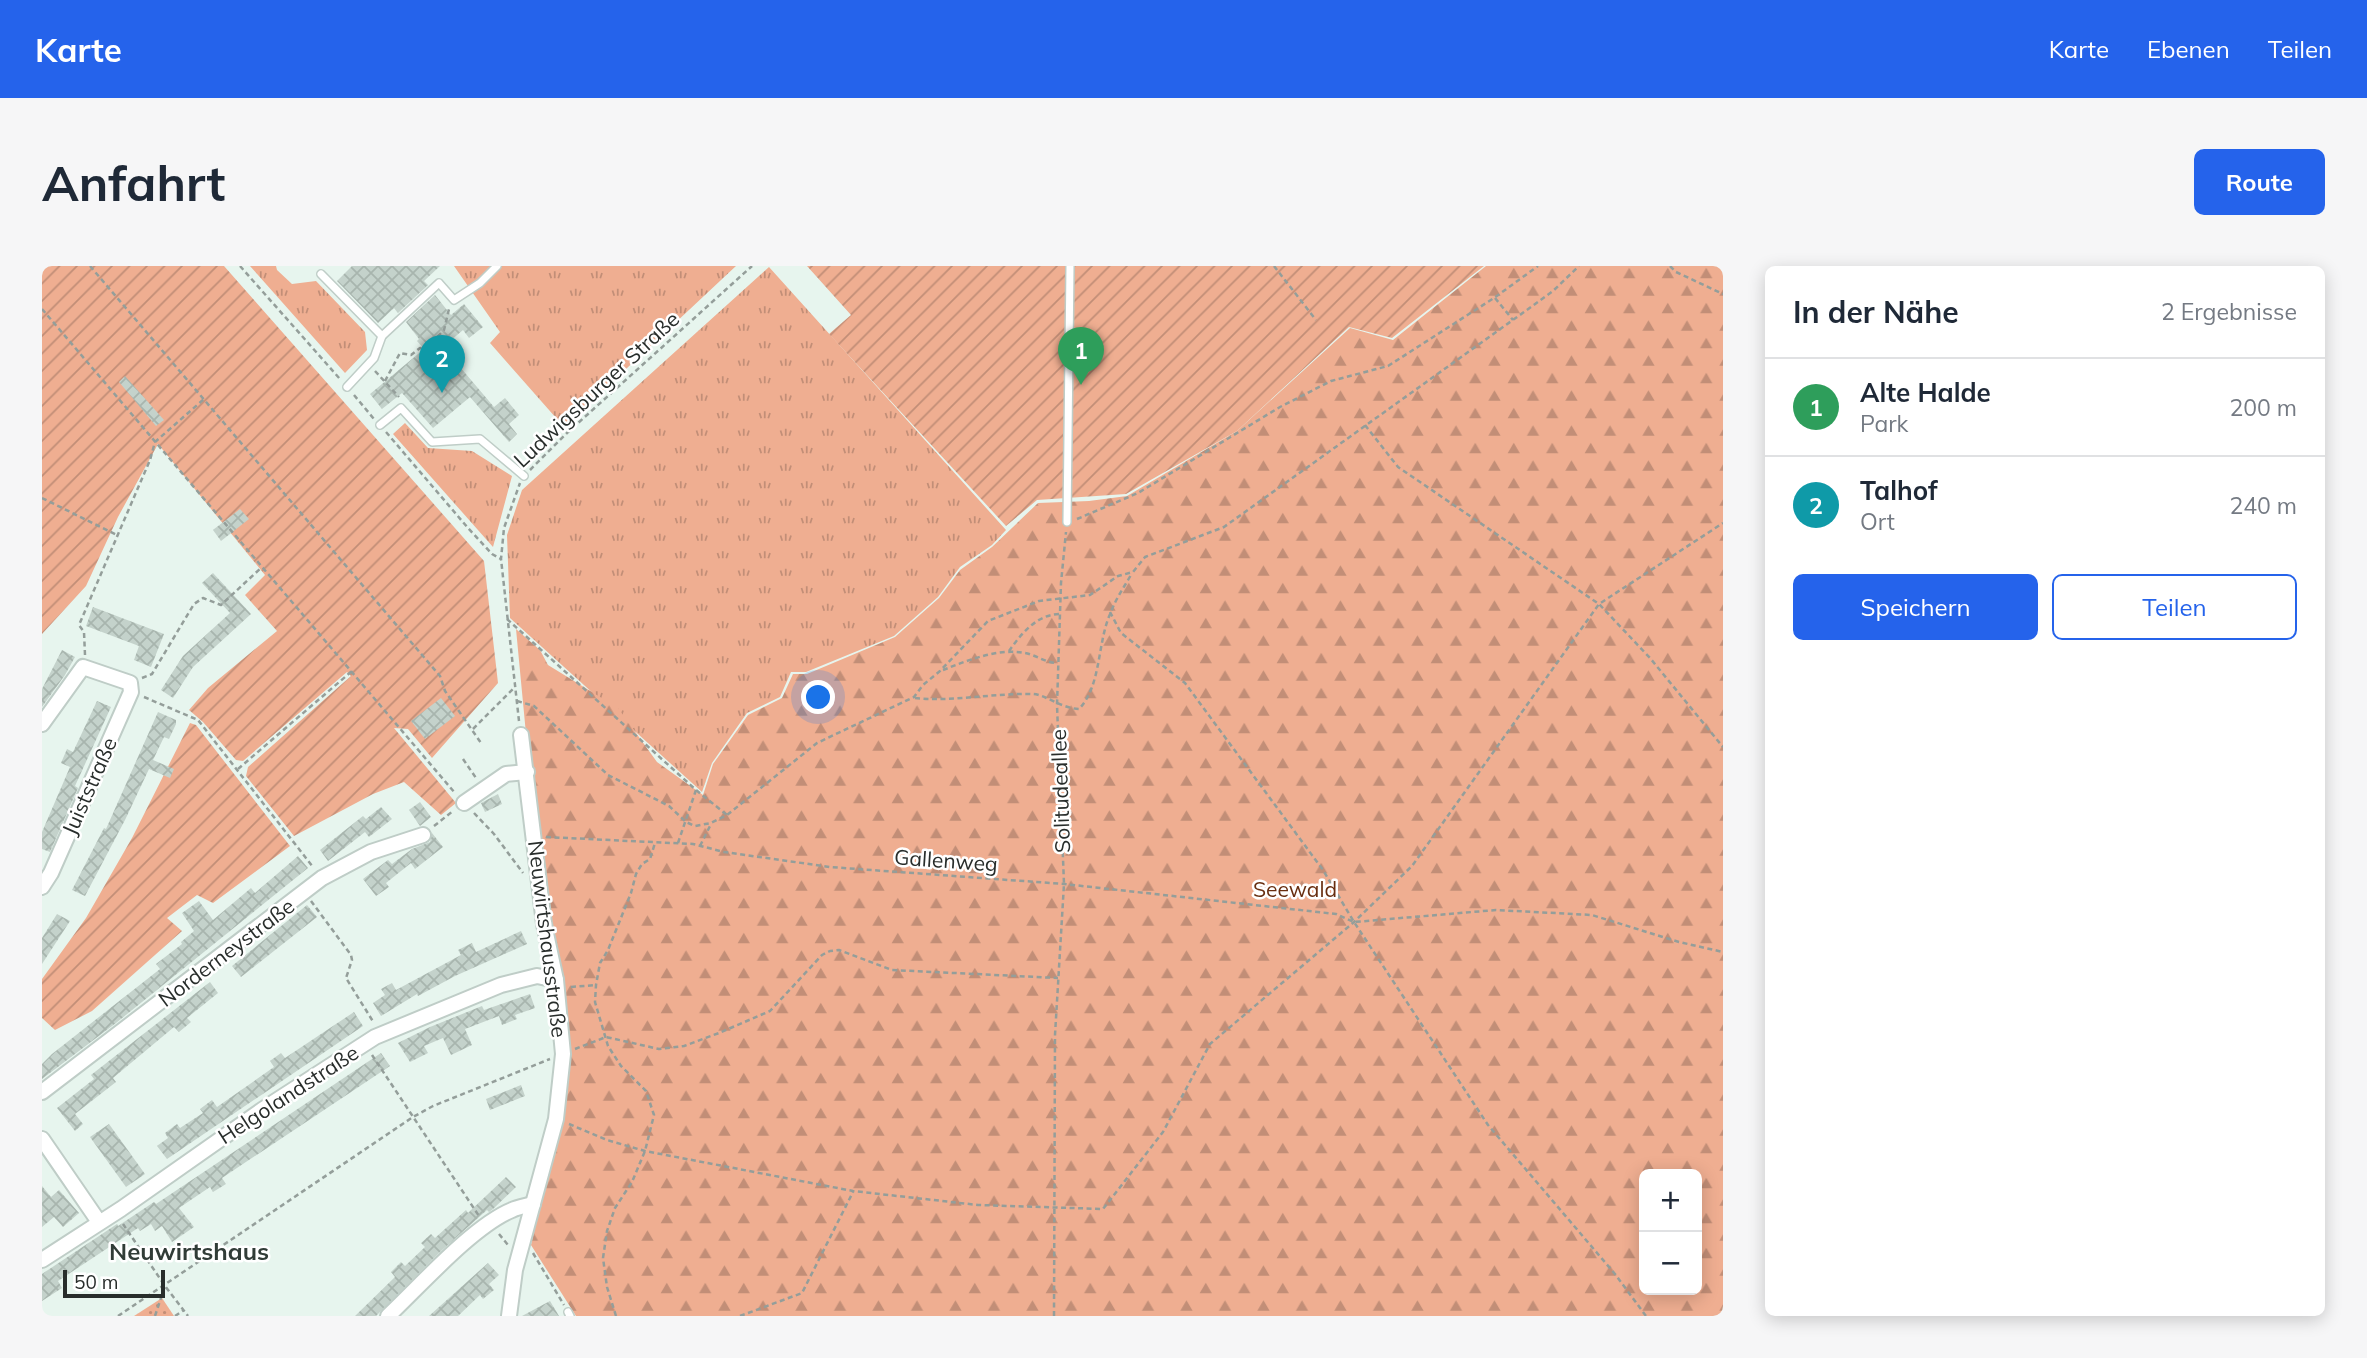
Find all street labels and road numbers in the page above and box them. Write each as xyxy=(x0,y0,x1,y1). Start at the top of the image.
street label: Ludwigsburger Straße xyxy=(508,306,684,472)
street label: Solitudeallee xyxy=(1045,729,1075,853)
street label: Juiststraße xyxy=(56,733,122,839)
street label: Neuwirtshausstraße xyxy=(523,839,573,1039)
street label: Gallenweg xyxy=(893,843,999,877)
street label: Norderneystraße xyxy=(153,892,299,1012)
street label: Helgolandstraße xyxy=(213,1039,363,1149)

